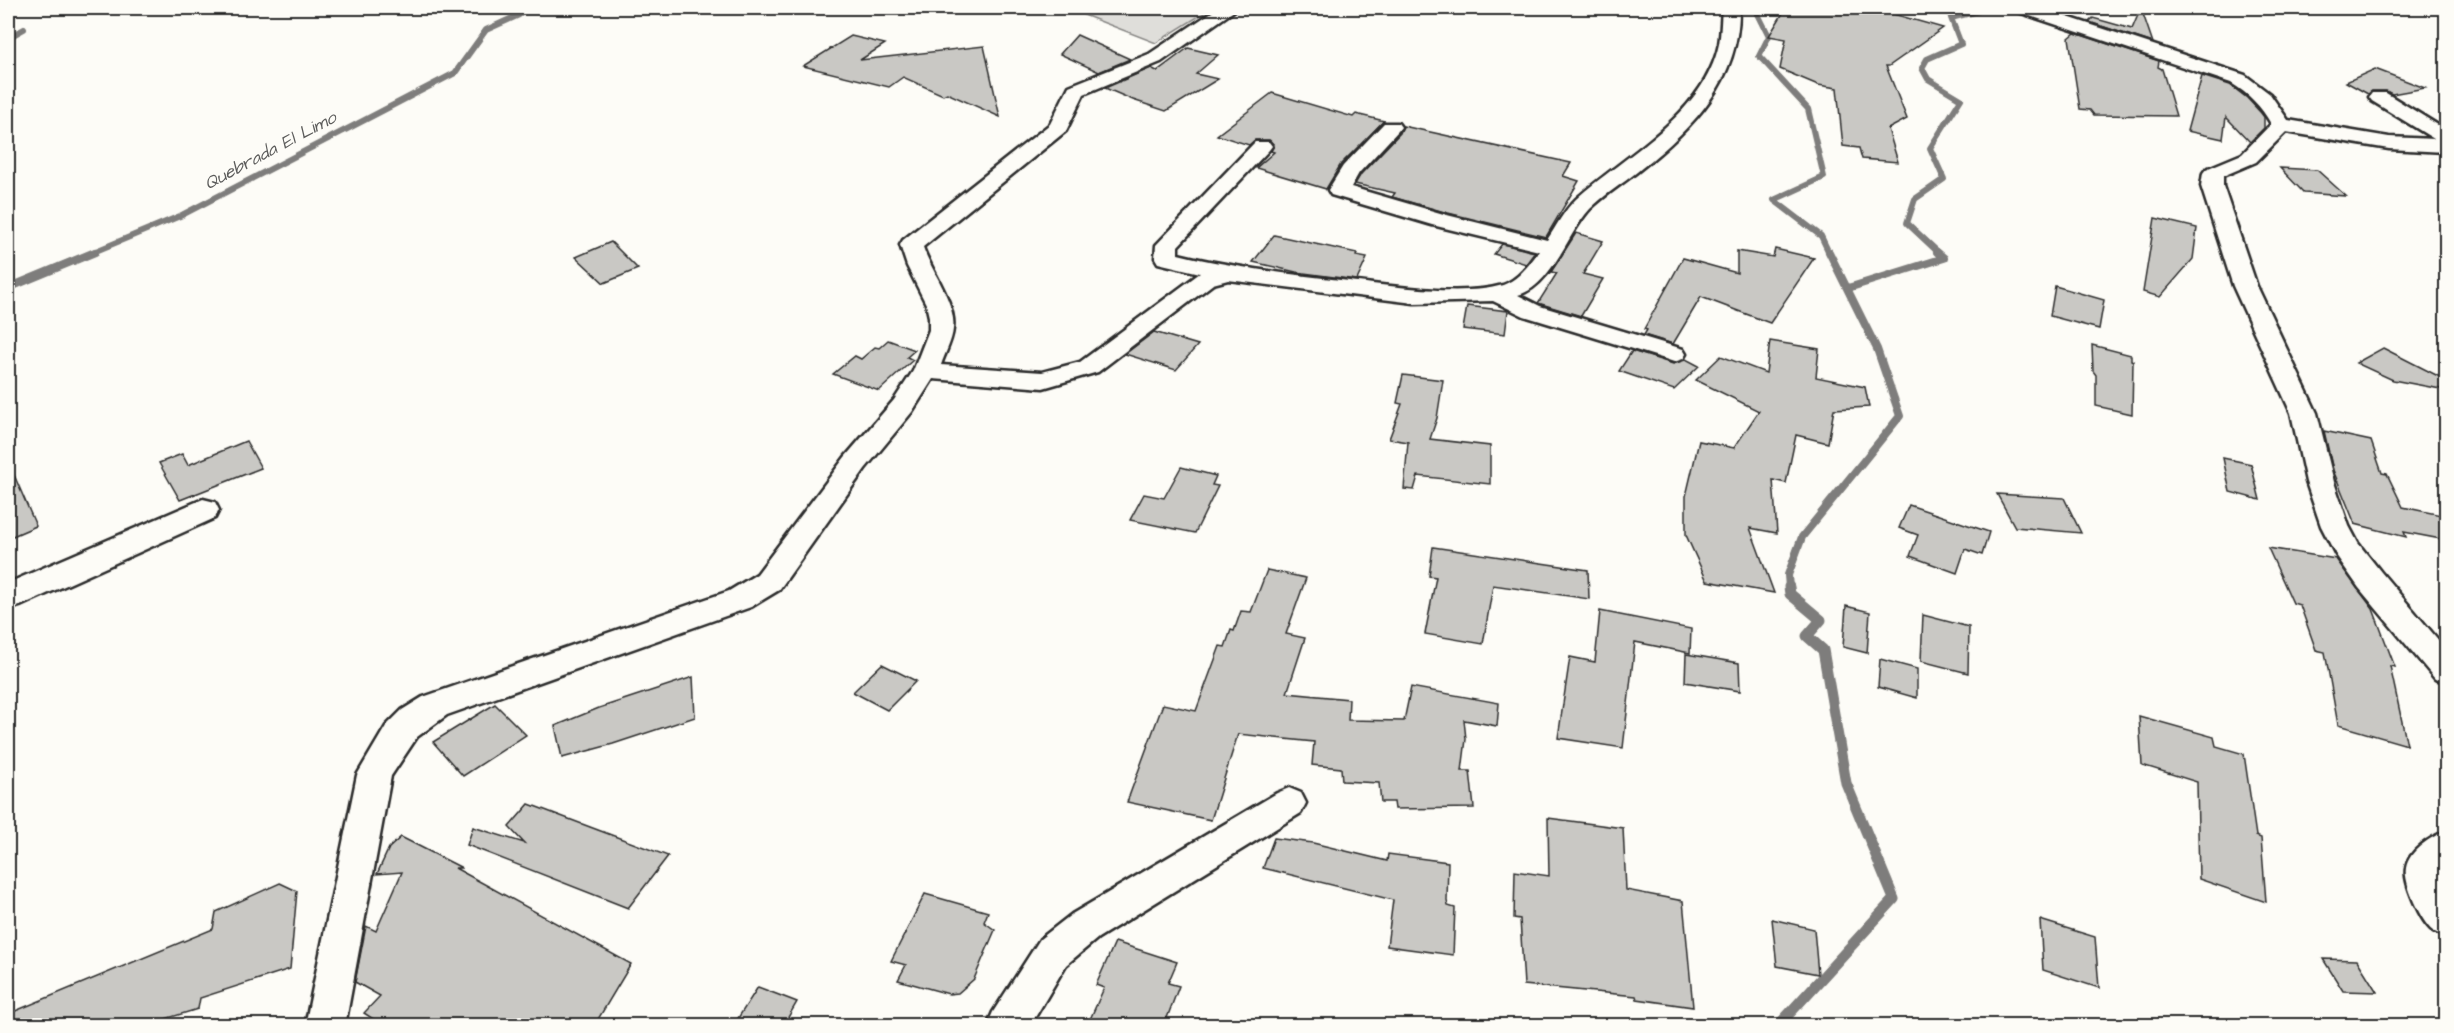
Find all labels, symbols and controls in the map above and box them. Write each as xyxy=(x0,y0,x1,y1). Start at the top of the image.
water label: Quebrada El Limo xyxy=(200,104,342,196)

